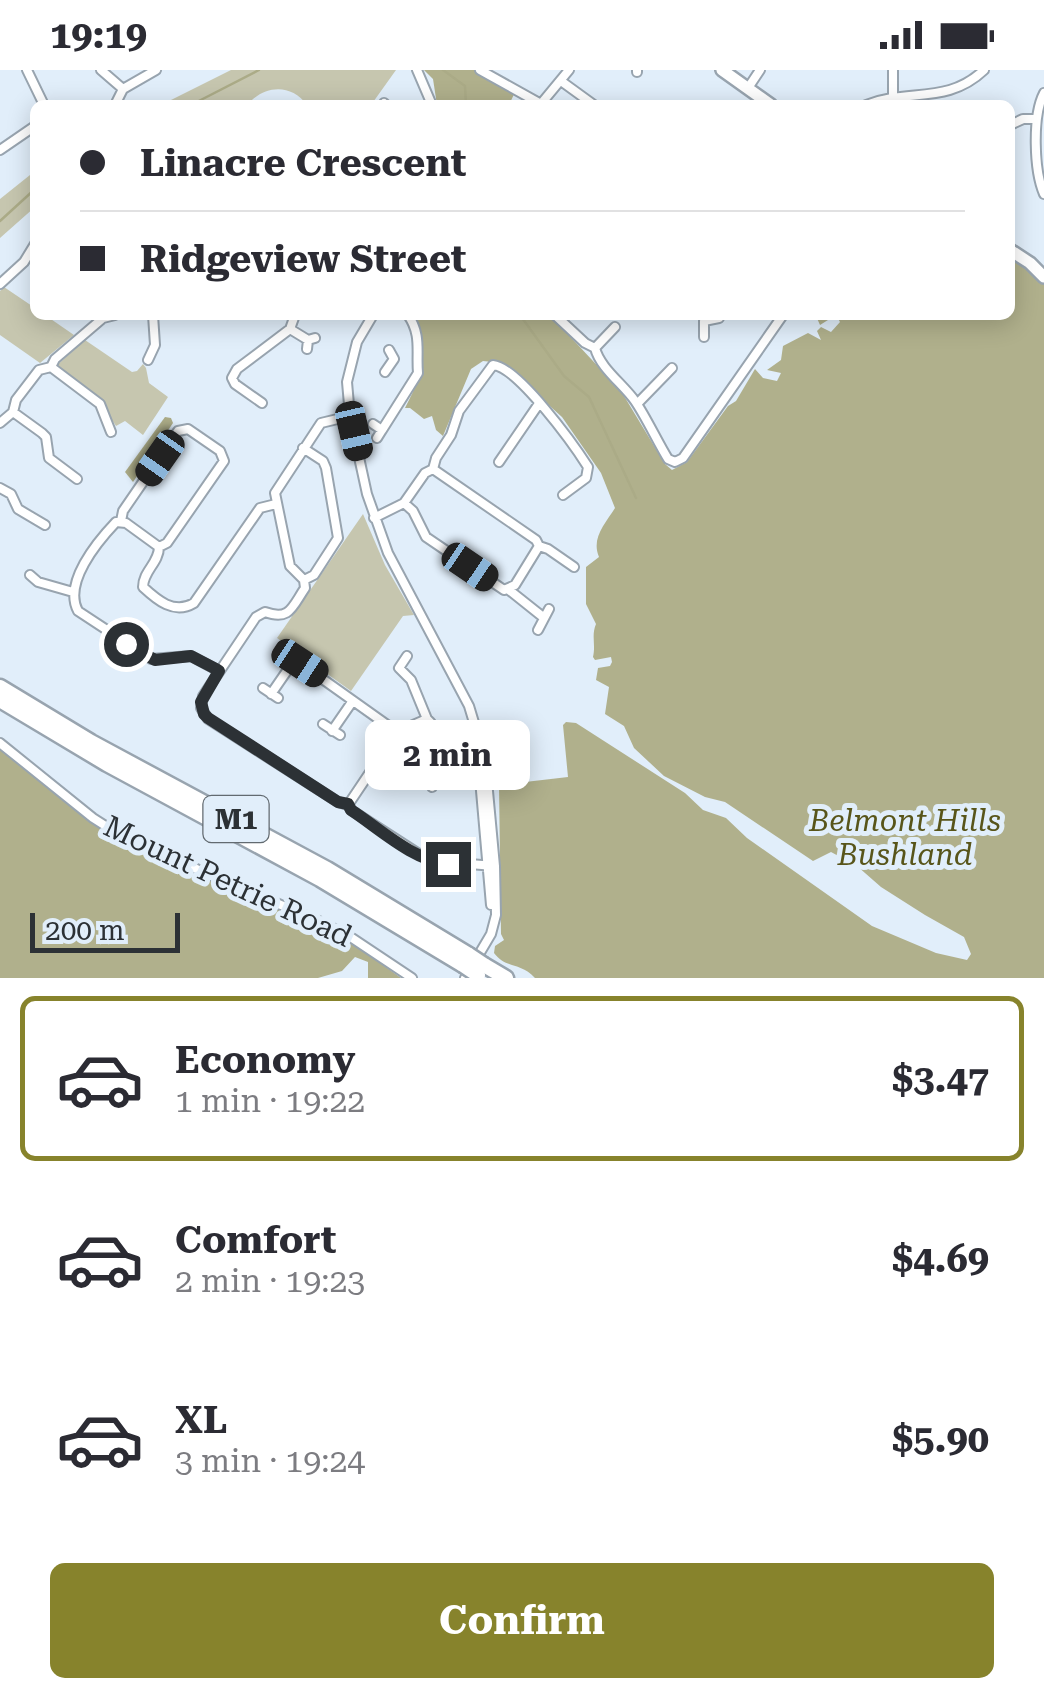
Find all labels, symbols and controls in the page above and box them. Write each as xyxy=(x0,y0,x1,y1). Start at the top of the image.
text: 19:19 xyxy=(50,13,147,57)
text: Linacre Crescent xyxy=(140,141,466,185)
text: Ridgeview Street xyxy=(140,237,466,281)
car xyxy=(333,398,375,464)
car xyxy=(131,425,189,491)
car xyxy=(437,538,503,596)
route start xyxy=(104,622,149,667)
car xyxy=(267,634,333,692)
callout: 2 min xyxy=(366,719,530,789)
text: 2 min xyxy=(403,736,492,774)
road number: M1 xyxy=(204,796,268,842)
park label: Belmont Hills Bushland xyxy=(808,803,1001,872)
street label: Mount Petrie Road xyxy=(98,808,358,954)
route end xyxy=(426,842,471,887)
scale bar xyxy=(30,908,180,953)
text: 200 m xyxy=(45,914,125,947)
icon: car xyxy=(55,1034,145,1124)
text: Economy xyxy=(175,1038,355,1082)
text: $3.47 xyxy=(892,1057,989,1101)
text: 1 min · 19:22 xyxy=(175,1082,365,1120)
icon: car xyxy=(55,1214,145,1304)
text: Comfort xyxy=(175,1218,336,1262)
text: $4.69 xyxy=(892,1237,989,1281)
text: 2 min · 19:23 xyxy=(175,1262,365,1300)
icon: car xyxy=(55,1394,145,1484)
text: XL xyxy=(175,1398,227,1442)
text: $5.90 xyxy=(892,1417,989,1461)
text: 3 min · 19:24 xyxy=(175,1442,365,1480)
button: Confirm xyxy=(50,1563,994,1678)

